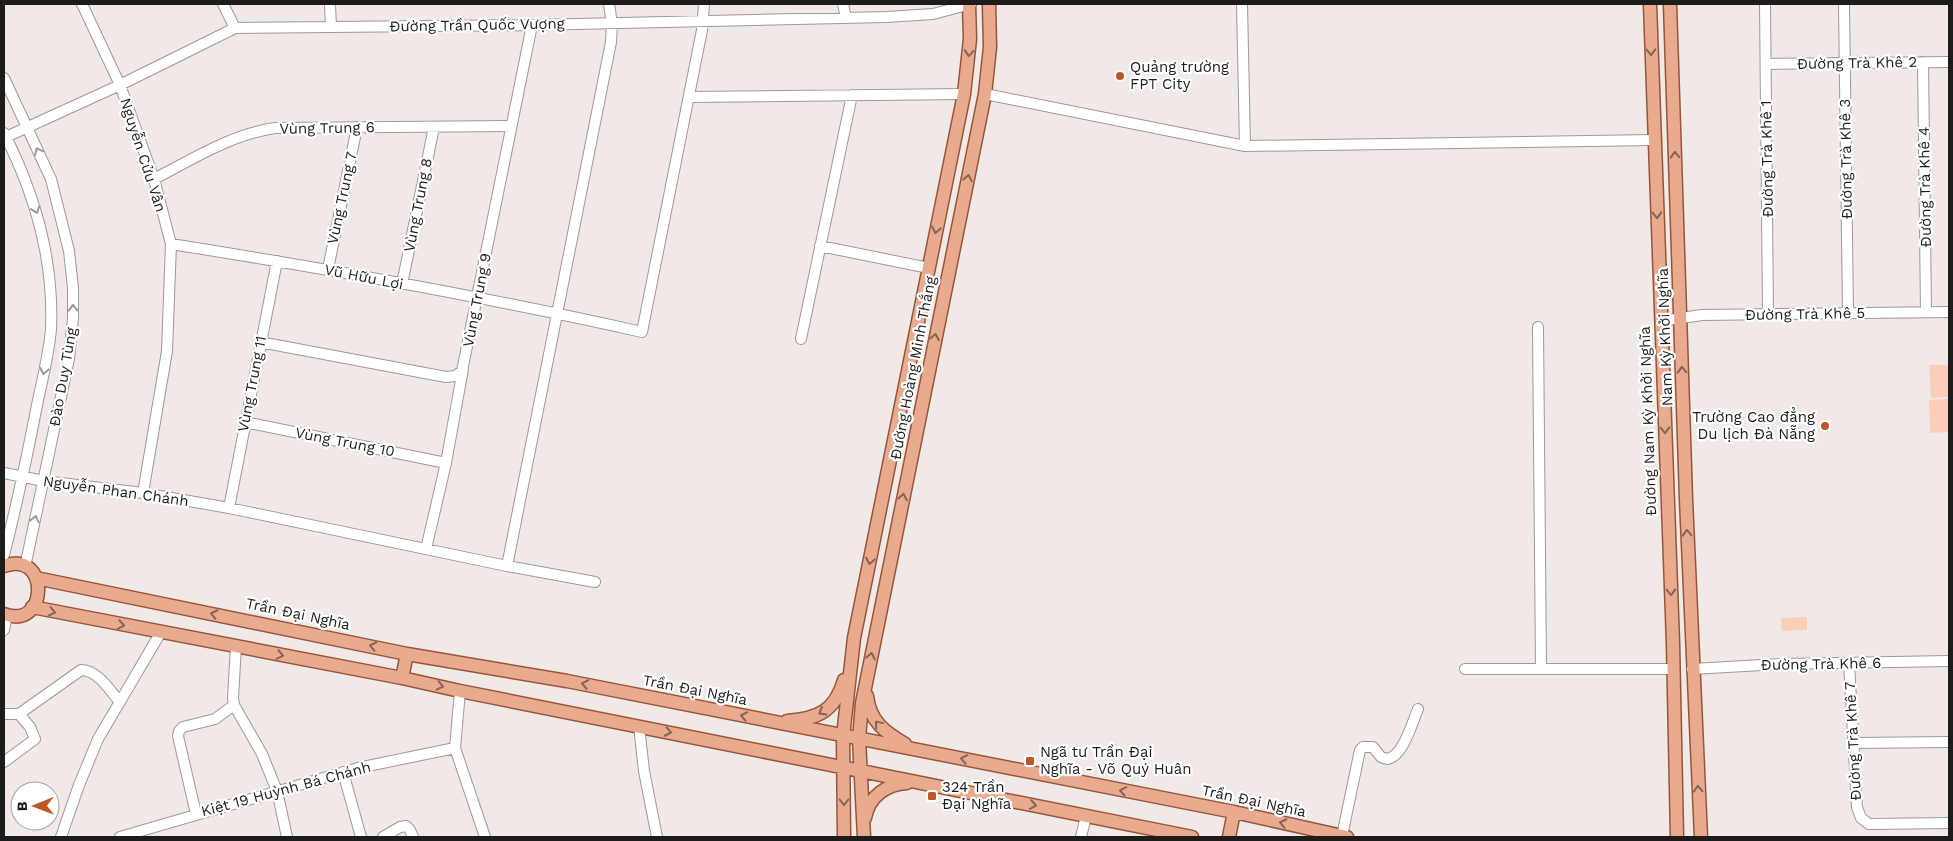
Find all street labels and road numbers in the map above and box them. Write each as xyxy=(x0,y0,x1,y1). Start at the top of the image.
street label: Đường Trần Quốc Vượng xyxy=(389,14,565,36)
street label: Đường Trà Khê 2 xyxy=(1797,53,1917,73)
street label: Nguyễn Cửu Vân xyxy=(116,95,171,214)
street label: Đường Trà Khê 3 xyxy=(1836,99,1856,219)
street label: Đường Trà Khê 1 xyxy=(1757,100,1777,218)
street label: Vùng Trung 6 xyxy=(279,118,375,138)
street label: Đường Trà Khê 4 xyxy=(1915,127,1935,247)
street label: Vùng Trung 7 xyxy=(323,150,361,246)
street label: Vùng Trung 8 xyxy=(400,156,436,254)
street label: Vùng Trung 9 xyxy=(459,251,495,349)
street label: Vũ Hữu Lợi xyxy=(323,261,405,293)
street label: Nam Kỳ Khởi Nghĩa xyxy=(1654,267,1676,406)
street label: Đường Hoàng Minh Thắng xyxy=(886,275,940,461)
street label: Đường Trà Khê 5 xyxy=(1745,304,1865,324)
street label: Đường Nam Kỳ Khởi Nghĩa xyxy=(1636,325,1660,516)
street label: Đào Duy Tùng xyxy=(45,326,81,428)
street label: Vùng Trung 11 xyxy=(234,334,270,434)
street label: Vùng Trung 10 xyxy=(294,424,396,460)
street label: Nguyễn Phan Chánh xyxy=(42,471,190,510)
street label: Trần Đại Nghĩa xyxy=(244,594,352,634)
street label: Đường Trà Khê 6 xyxy=(1761,654,1881,674)
street label: Trần Đại Nghĩa xyxy=(641,671,749,709)
street label: Đường Trà Khê 7 xyxy=(1841,681,1865,801)
street label: Kiệt 19 Huỳnh Bá Chánh xyxy=(199,758,373,820)
street label: Trần Đại Nghĩa xyxy=(1200,781,1308,821)

